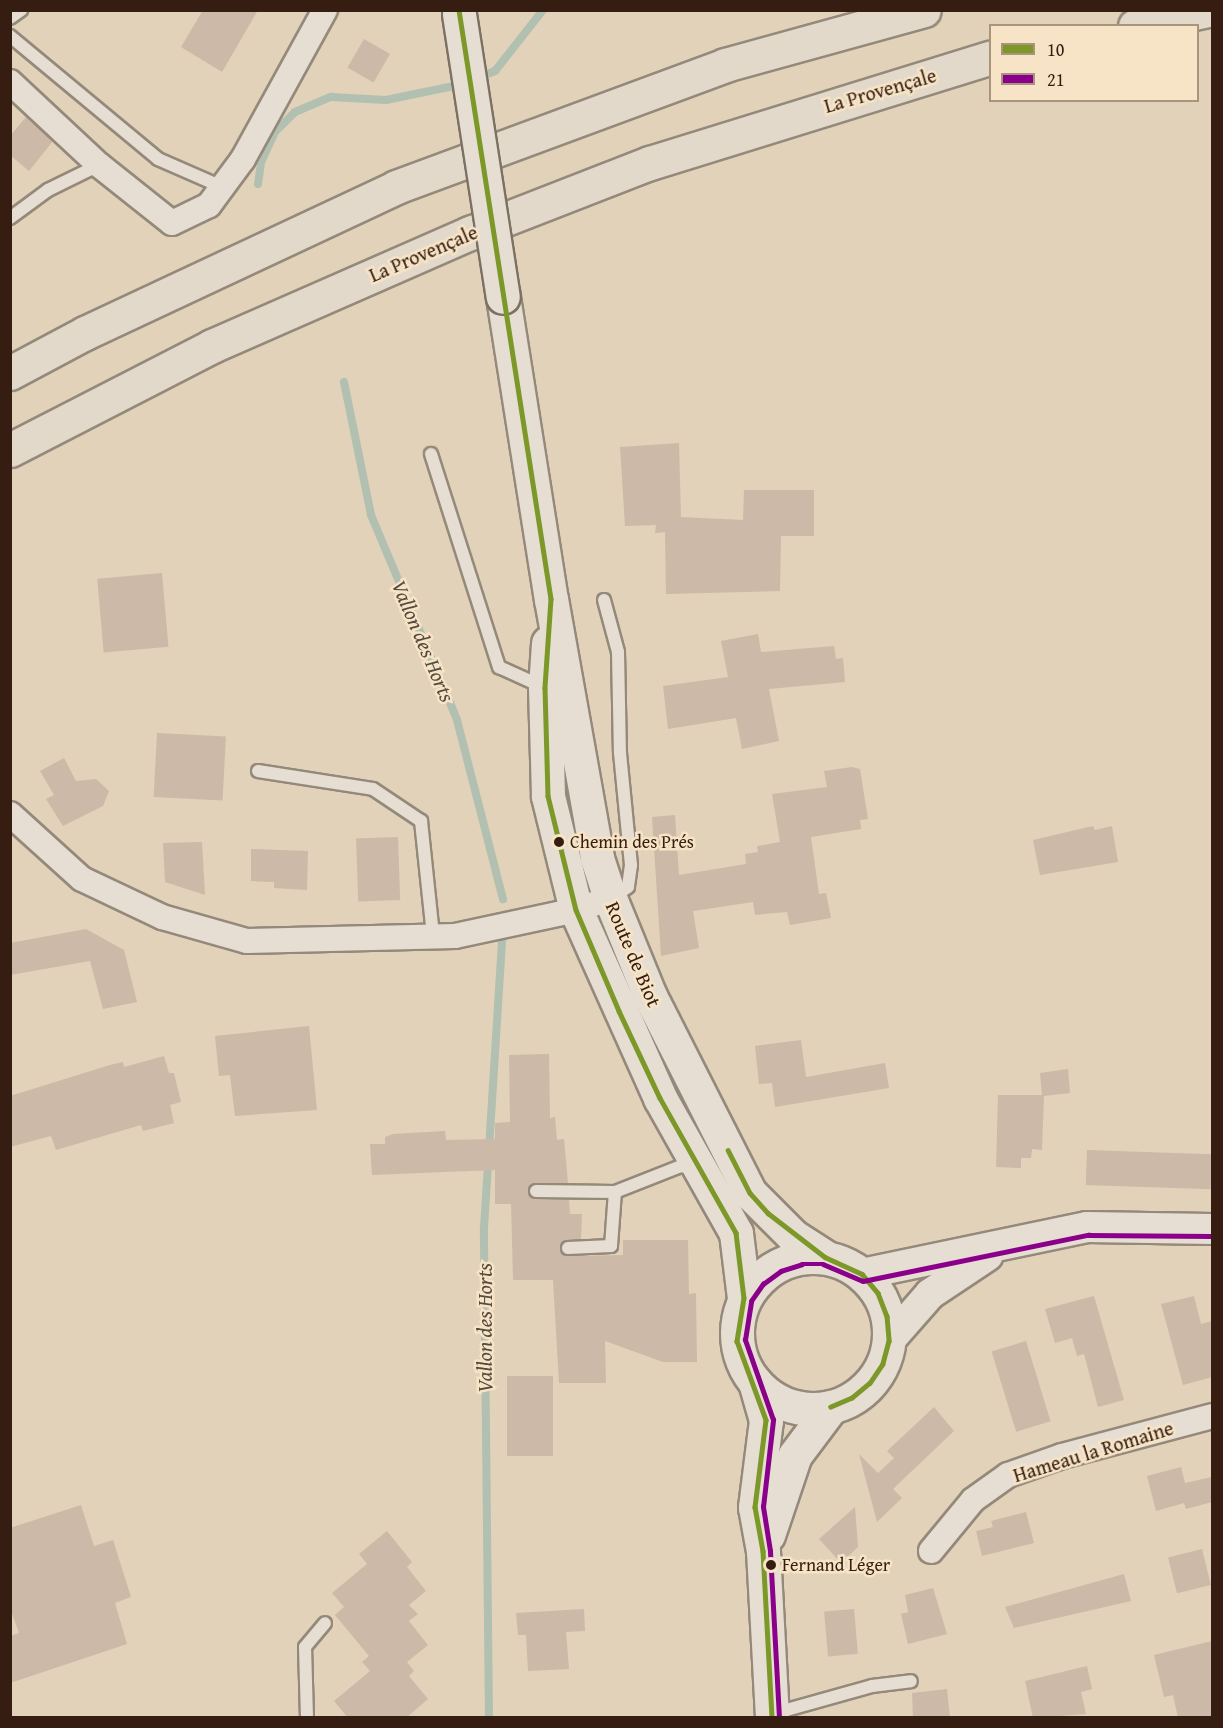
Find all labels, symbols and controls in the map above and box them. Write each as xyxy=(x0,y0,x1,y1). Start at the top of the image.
legend xyxy=(989,24,1199,102)
text: 10 xyxy=(1047,36,1064,63)
street label: La Provençale xyxy=(821,63,939,117)
text: 21 xyxy=(1047,66,1064,93)
street label: La Provençale xyxy=(365,219,481,287)
water label: Vallon des Horts xyxy=(386,576,460,706)
place label: Chemin des Prés xyxy=(570,831,694,853)
marker: Chemin des Prés xyxy=(553,836,565,848)
street label: Route de Biot xyxy=(601,898,667,1010)
water label: Vallon des Horts xyxy=(472,1263,498,1393)
street label: Hameau la Romaine xyxy=(1010,1415,1176,1487)
place label: Fernand Léger xyxy=(782,1554,890,1576)
marker: Fernand Léger xyxy=(765,1559,777,1571)

